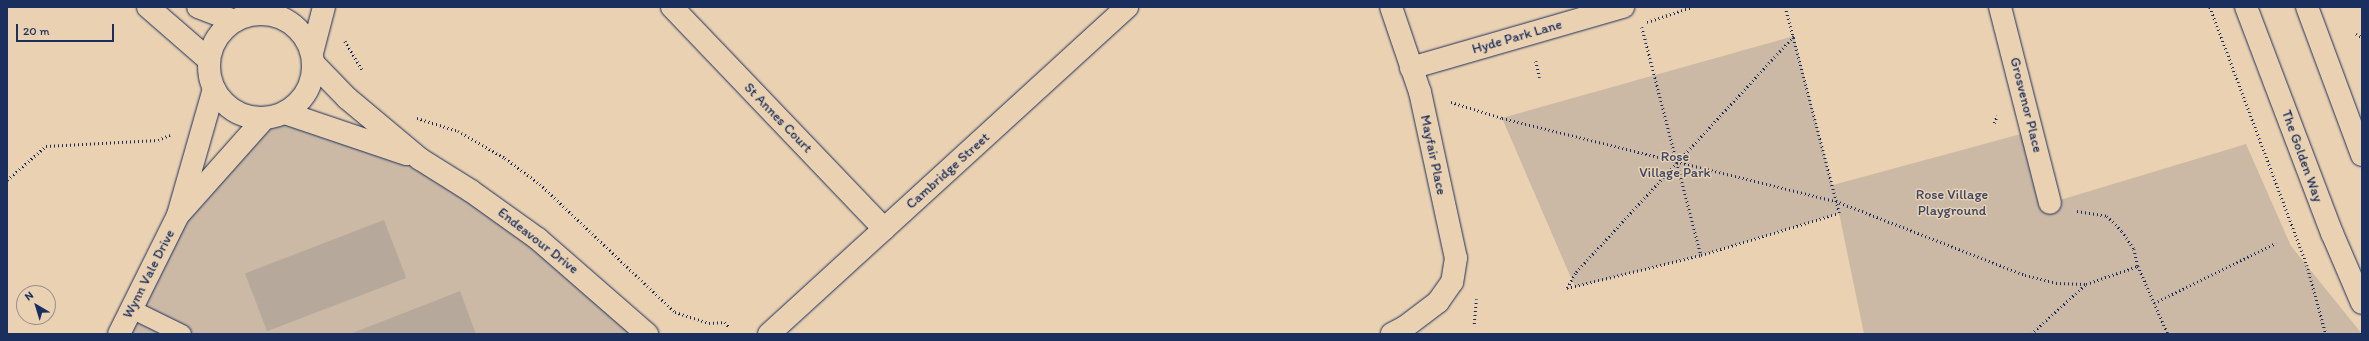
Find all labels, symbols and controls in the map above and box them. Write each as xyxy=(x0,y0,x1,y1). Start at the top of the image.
scale bar xyxy=(18,16,116,42)
street label: Hyde Park Lane xyxy=(1470,16,1564,58)
text: 20 m xyxy=(23,24,50,38)
street label: Grosvenor Place xyxy=(2006,56,2046,154)
street label: St Annes Court xyxy=(740,79,816,157)
street label: The Golden Way xyxy=(2278,108,2326,204)
street label: Mayfair Place xyxy=(1416,113,1450,197)
street label: Cambridge Street xyxy=(903,129,993,213)
park label: Rose Village Park xyxy=(1639,149,1711,182)
park label: Rose Village Playground xyxy=(1916,187,1988,220)
street label: Endeavour Drive xyxy=(494,204,582,278)
street label: Wynn Vale Drive xyxy=(119,227,179,321)
north arrow xyxy=(16,285,56,325)
text: N xyxy=(22,289,36,303)

